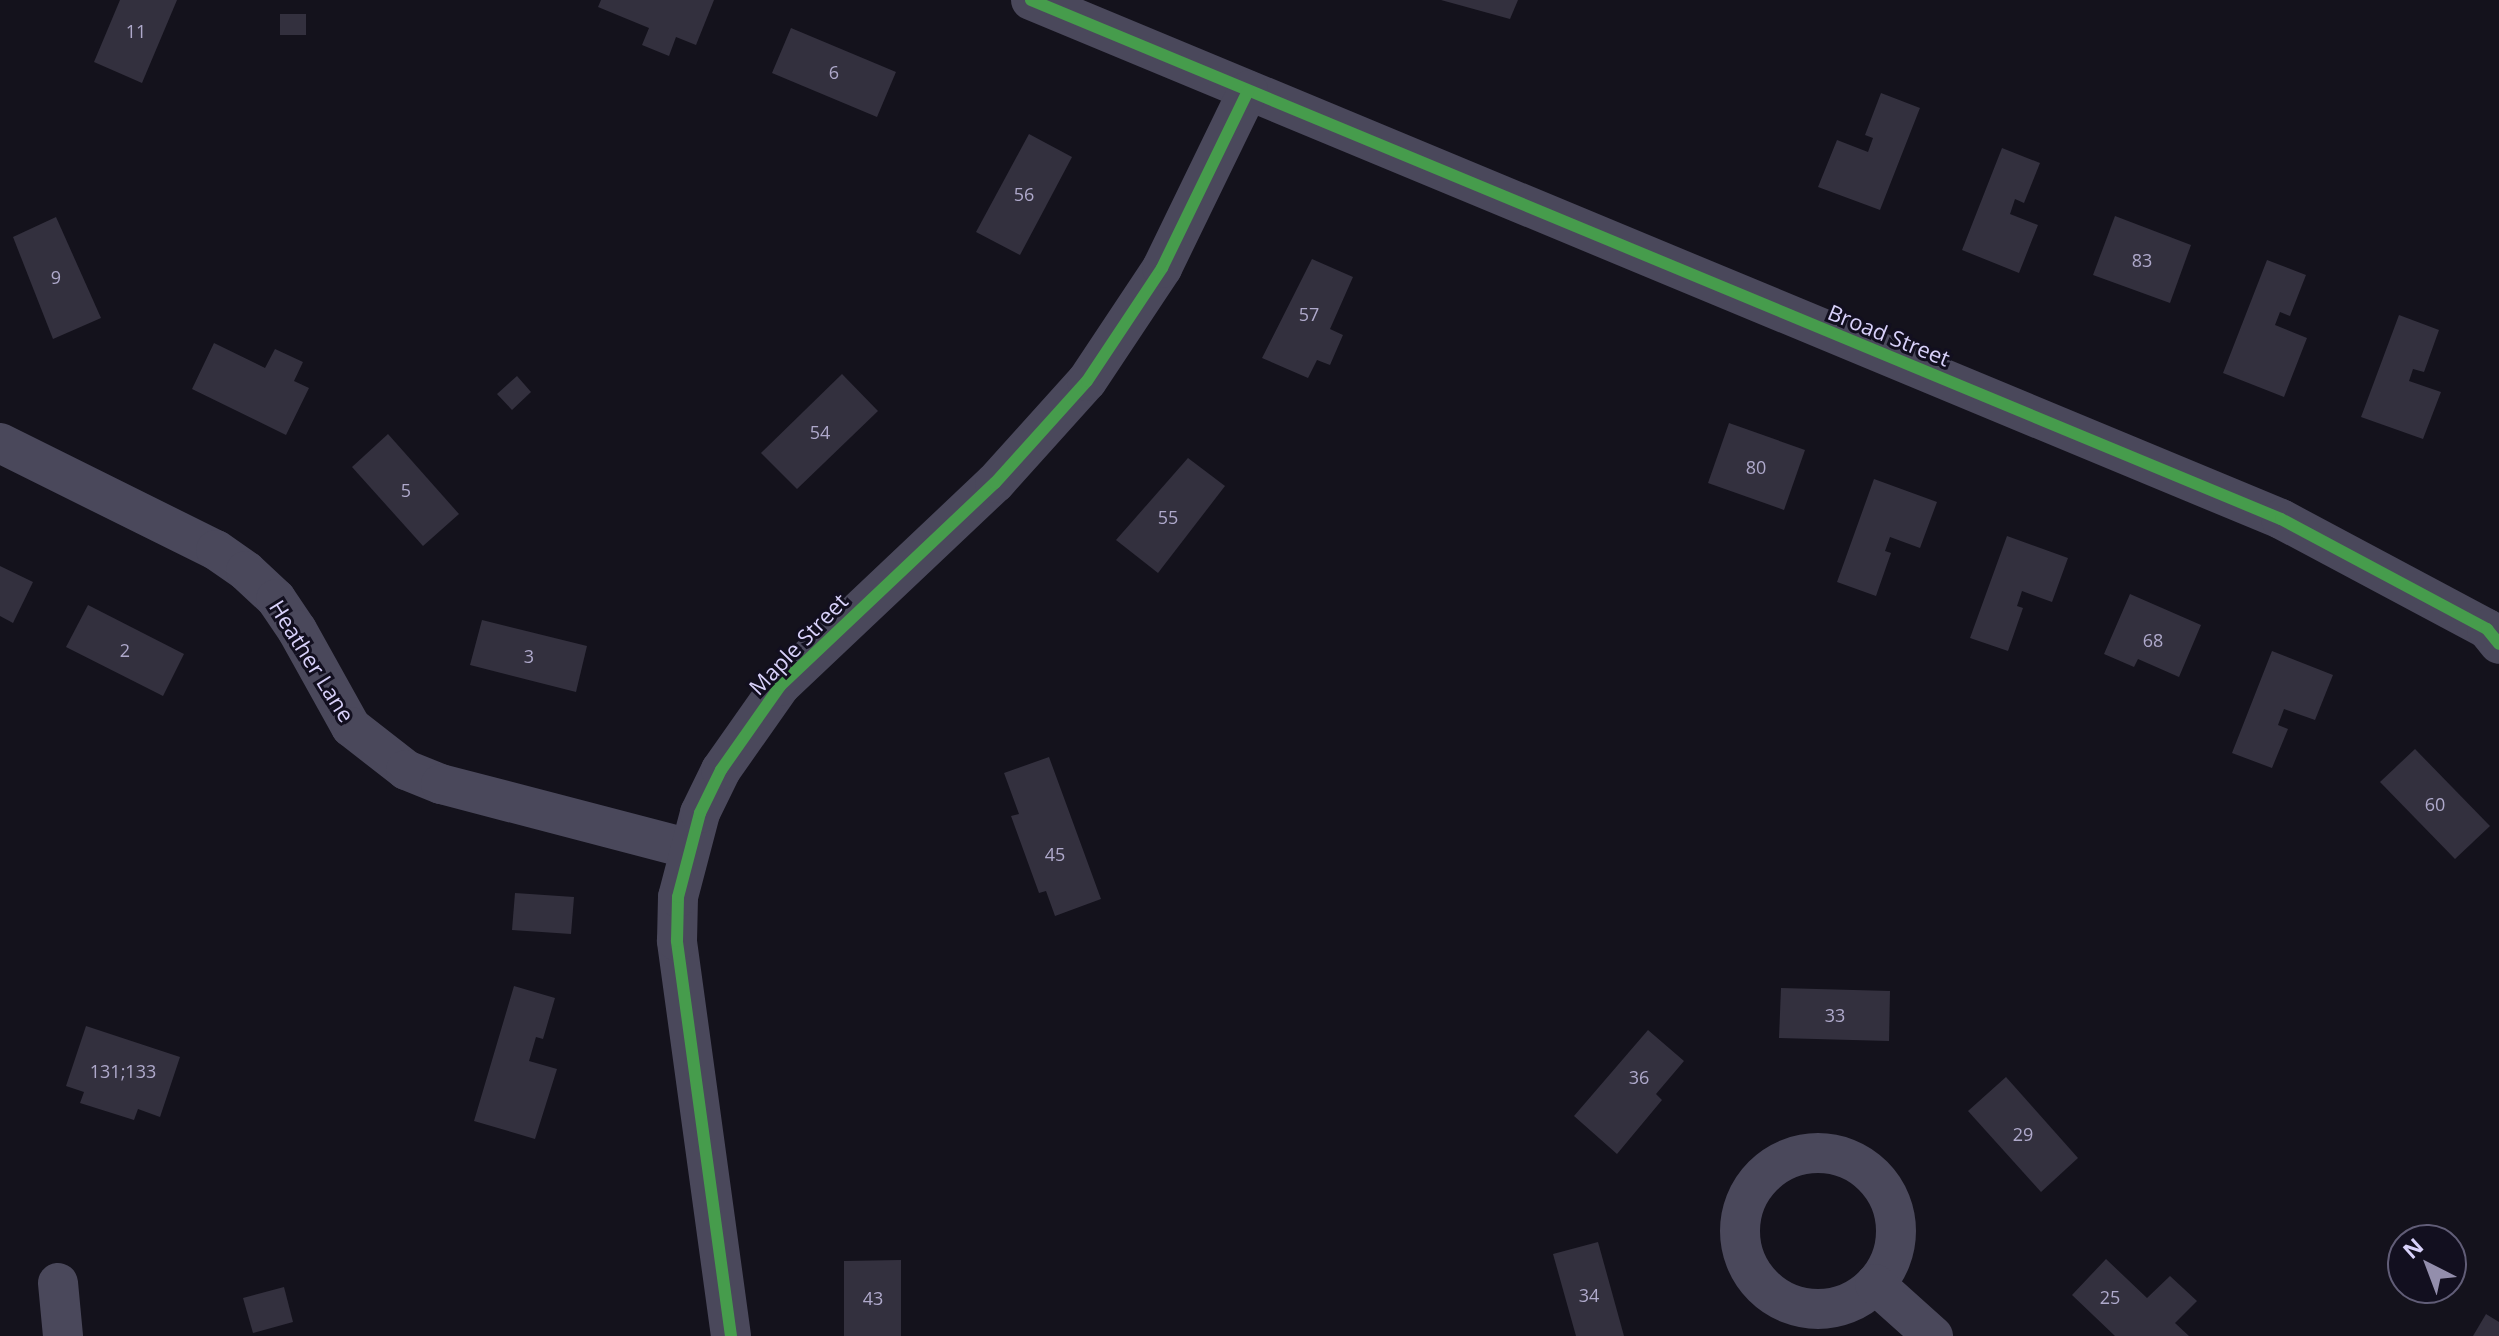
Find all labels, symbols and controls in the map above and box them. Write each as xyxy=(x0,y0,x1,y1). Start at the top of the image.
house number: 11 xyxy=(126,20,146,42)
house number: 6 xyxy=(829,61,839,83)
house number: 56 xyxy=(1014,183,1034,205)
house number: 83 xyxy=(2132,249,2152,271)
house number: 9 xyxy=(51,266,61,288)
street label: Broad Street xyxy=(1824,299,1954,371)
house number: 57 xyxy=(1299,303,1319,325)
house number: 54 xyxy=(810,421,830,443)
house number: 80 xyxy=(1746,456,1766,478)
house number: 5 xyxy=(401,479,411,501)
house number: 55 xyxy=(1158,506,1178,528)
street label: Maple Street xyxy=(743,588,853,700)
street label: Heather Lane xyxy=(264,595,360,727)
house number: 68 xyxy=(2143,629,2163,651)
house number: 2 xyxy=(120,639,130,661)
house number: 3 xyxy=(524,645,534,667)
house number: 60 xyxy=(2425,793,2445,815)
house number: 45 xyxy=(1045,843,1065,865)
house number: 33 xyxy=(1825,1004,1845,1026)
house number: 131;133 xyxy=(90,1060,156,1082)
house number: 36 xyxy=(1629,1066,1649,1088)
house number: 29 xyxy=(2013,1123,2033,1145)
north arrow xyxy=(2387,1224,2467,1304)
text: N xyxy=(2396,1231,2429,1265)
house number: 34 xyxy=(1579,1284,1599,1306)
house number: 25 xyxy=(2100,1286,2120,1308)
house number: 43 xyxy=(863,1287,883,1309)

